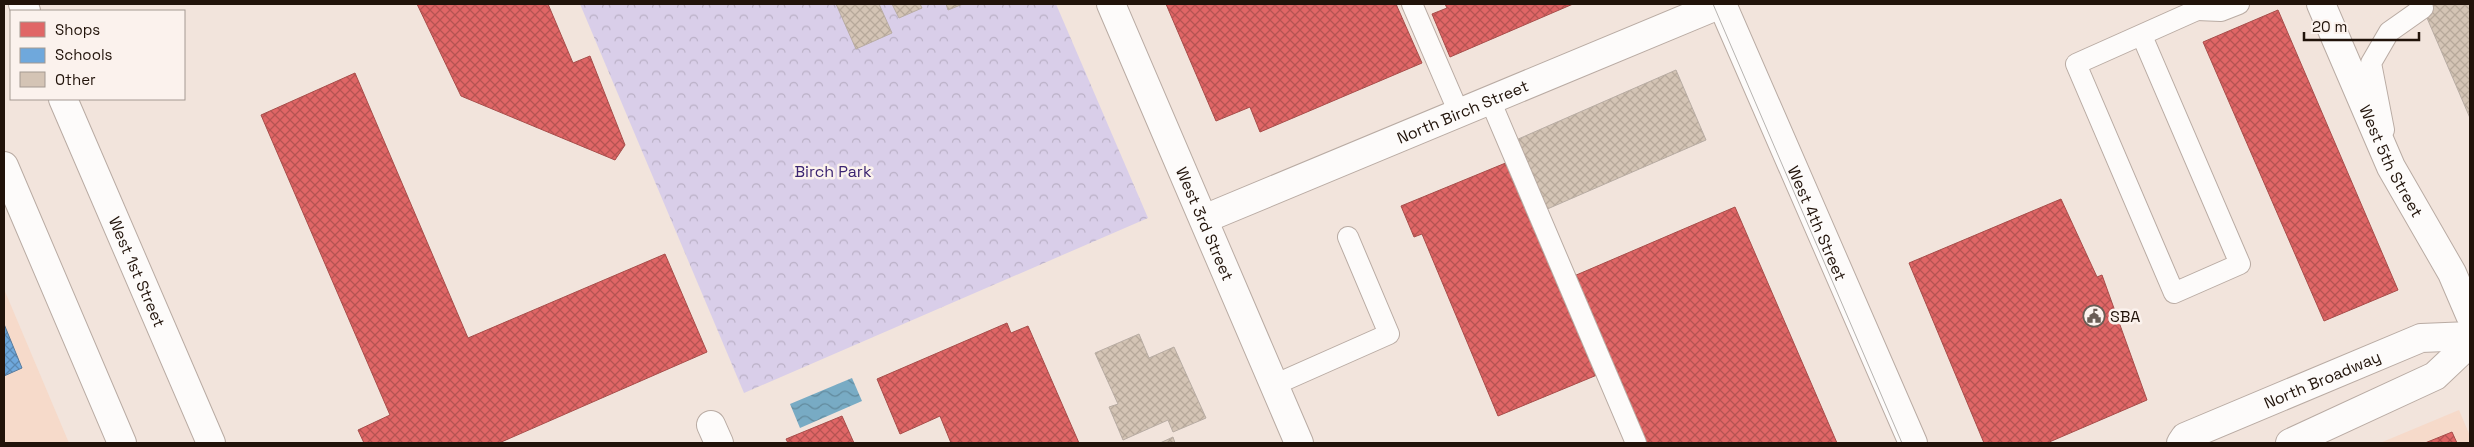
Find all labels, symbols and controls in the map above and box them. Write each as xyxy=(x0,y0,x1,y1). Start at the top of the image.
legend xyxy=(10,10,185,100)
scale bar xyxy=(2304,10,2419,42)
text: 20 m xyxy=(2312,17,2347,36)
text: Shops xyxy=(55,20,100,39)
text: Schools xyxy=(55,45,113,64)
text: Other xyxy=(55,70,96,89)
street label: North Birch Street xyxy=(1394,75,1532,149)
street label: West 5th Street xyxy=(2355,102,2428,221)
park label: Birch Park xyxy=(794,161,872,182)
street label: West 4th Street xyxy=(1783,163,1851,284)
street label: West 3rd Street xyxy=(1171,164,1238,284)
street label: West 1st Street xyxy=(104,213,170,330)
public building icon: SBA xyxy=(2082,304,2106,328)
place label: SBA xyxy=(2110,306,2140,327)
street label: North Broadway xyxy=(2261,346,2384,414)

